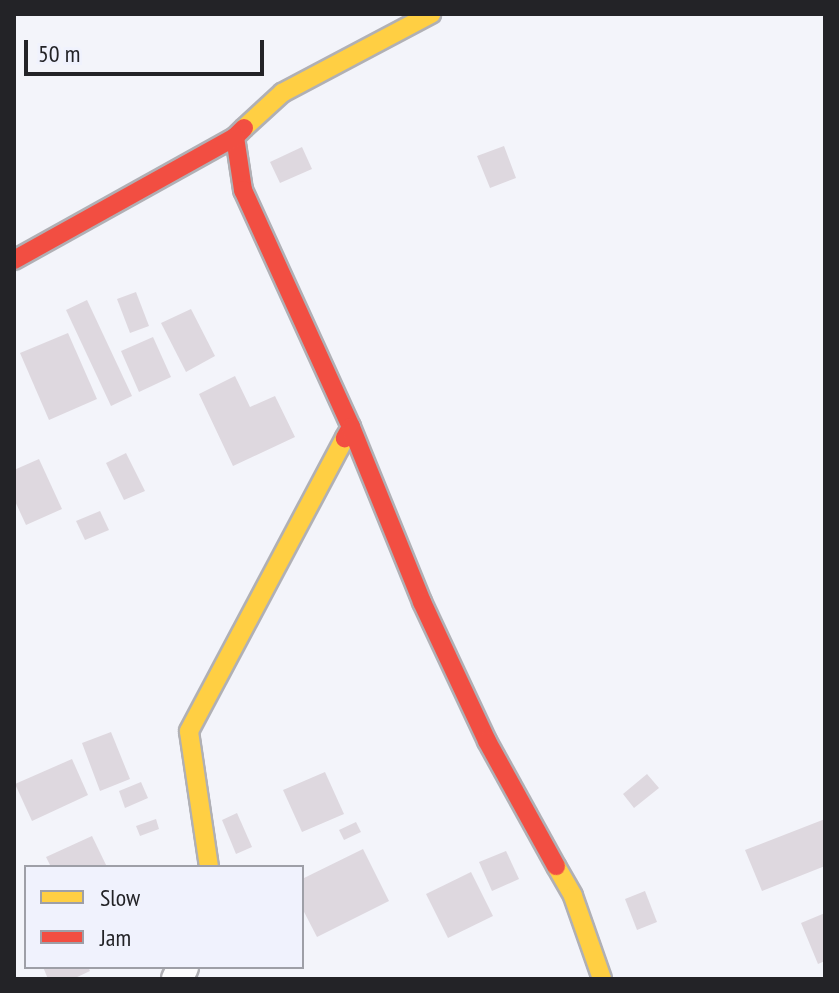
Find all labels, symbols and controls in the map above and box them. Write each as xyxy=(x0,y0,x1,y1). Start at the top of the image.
scale bar xyxy=(28,24,268,74)
text: 50 m xyxy=(38,38,80,69)
legend xyxy=(24,865,304,969)
text: Slow xyxy=(100,882,140,913)
text: Jam xyxy=(100,922,131,953)

